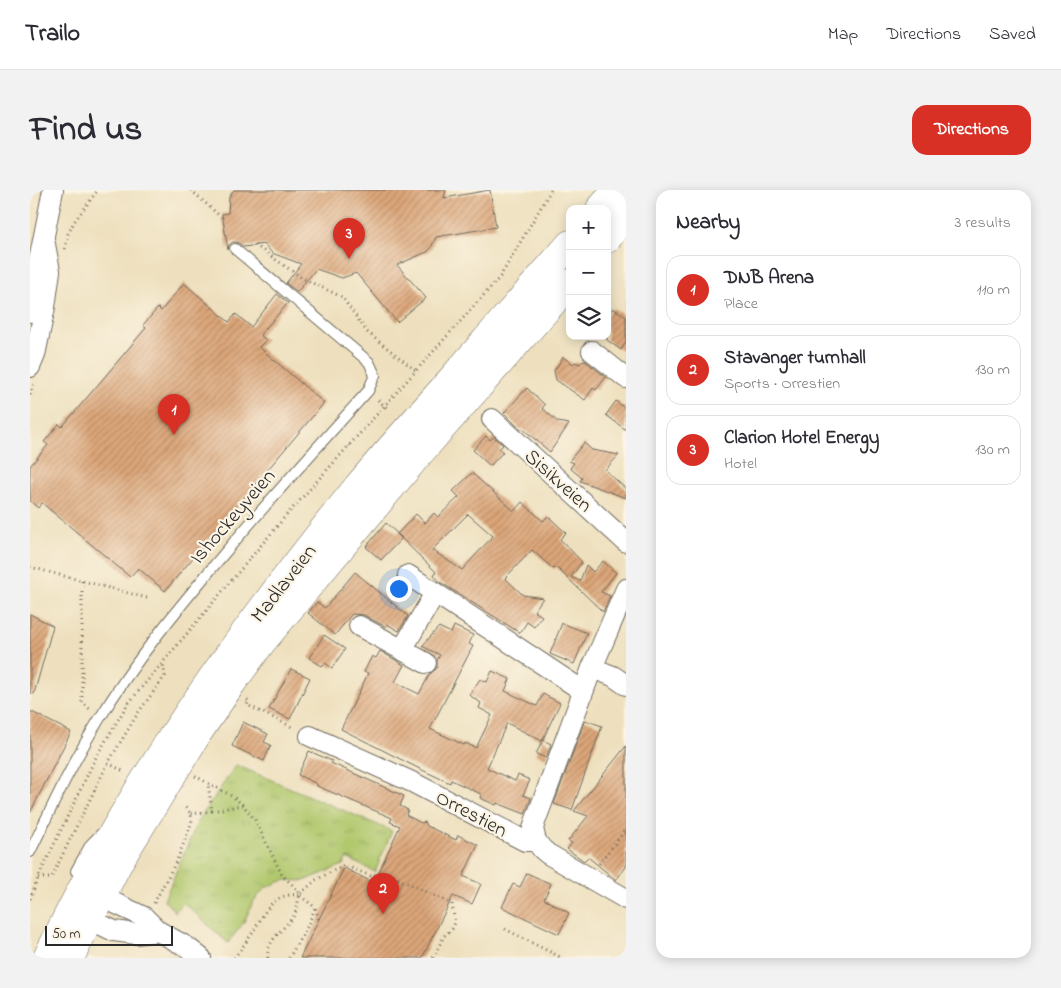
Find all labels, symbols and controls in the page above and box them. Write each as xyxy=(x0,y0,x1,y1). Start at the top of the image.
text: Trailo xyxy=(25,17,80,52)
text: Map xyxy=(828,22,858,48)
text: Directions xyxy=(886,22,961,48)
text: Saved xyxy=(989,22,1036,48)
text: Find us xyxy=(30,105,142,156)
button: Directions xyxy=(912,105,1031,155)
map controls xyxy=(566,205,611,340)
button: + xyxy=(566,205,611,250)
text: Nearby xyxy=(676,208,740,238)
text: 3 results xyxy=(955,211,1011,235)
pin: 3 xyxy=(333,218,365,259)
button: − xyxy=(566,250,611,295)
text: DNB Arena xyxy=(724,265,814,292)
text: 1 xyxy=(690,278,696,302)
text: 110 m xyxy=(976,278,1010,302)
text: Place xyxy=(724,292,758,316)
button: layers xyxy=(566,295,611,340)
text: Stavanger turnhall xyxy=(724,345,866,372)
text: 2 xyxy=(689,358,697,382)
text: 130 m xyxy=(975,358,1010,382)
text: Sports · Orrestien xyxy=(724,372,840,396)
pin: 1 xyxy=(158,394,190,435)
text: Clarion Hotel Energy xyxy=(724,425,879,452)
text: 3 xyxy=(690,438,696,462)
text: 130 m xyxy=(975,438,1010,462)
street label: Sisikveien xyxy=(517,443,598,520)
text: Hotel xyxy=(724,452,757,476)
street label: Ishockeyveien xyxy=(184,463,285,573)
street label: Madlaveien xyxy=(244,539,325,630)
your location xyxy=(386,576,412,602)
street label: Orrestien xyxy=(430,783,512,846)
pin: 2 xyxy=(367,873,399,914)
scale bar xyxy=(45,923,172,946)
text: 50 m xyxy=(52,924,80,945)

